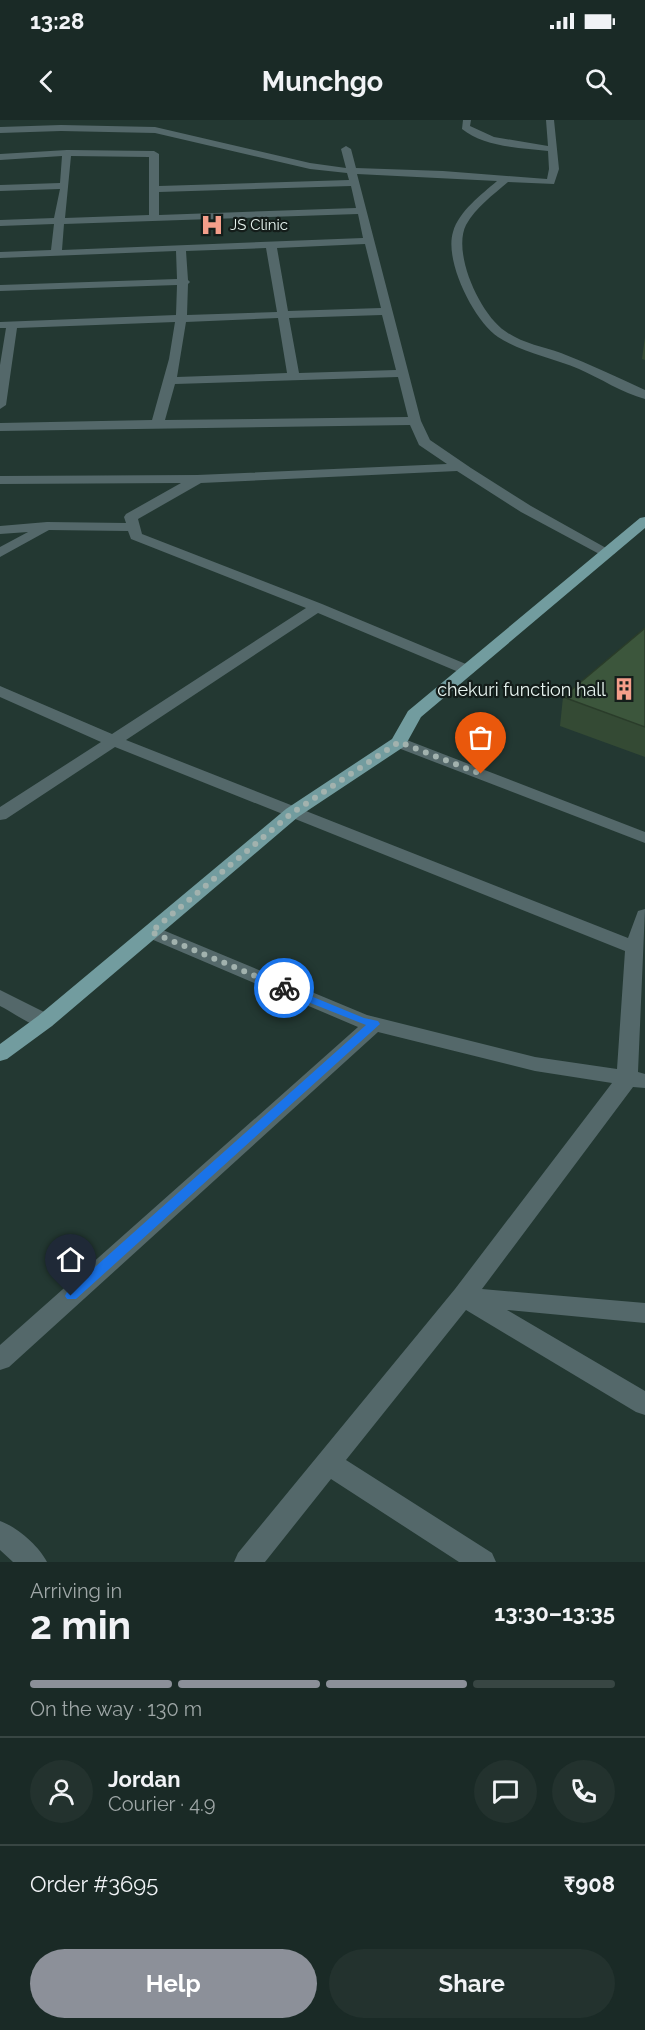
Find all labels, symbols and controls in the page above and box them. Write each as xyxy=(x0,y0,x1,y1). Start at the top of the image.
text: 13:28 xyxy=(30,8,84,34)
icon: back xyxy=(30,65,63,98)
icon: search xyxy=(582,65,615,98)
text: Munchgo xyxy=(262,66,383,97)
hospital icon: JS Clinic xyxy=(199,212,225,238)
place label: JS Clinic xyxy=(230,216,288,234)
building icon: chekuri function hall xyxy=(611,676,637,702)
place label: chekuri function hall xyxy=(437,679,606,700)
pin xyxy=(455,712,506,774)
icon: bag xyxy=(464,721,497,754)
courier xyxy=(254,958,314,1018)
icon: bike xyxy=(268,972,301,1005)
pin xyxy=(45,1234,96,1296)
icon: home xyxy=(54,1243,87,1276)
text: Arriving in xyxy=(30,1579,122,1603)
text: 13:30–13:35 xyxy=(494,1600,615,1626)
text: 2 min xyxy=(30,1602,131,1648)
text: On the way · 130 m xyxy=(30,1697,202,1721)
button: person xyxy=(30,1760,93,1823)
button: chat xyxy=(474,1760,537,1823)
button: phone xyxy=(552,1760,615,1823)
text: Jordan xyxy=(108,1766,180,1792)
text: Courier · 4.9 xyxy=(108,1792,216,1816)
text: Order #3695 xyxy=(30,1871,158,1897)
text: ₹908 xyxy=(563,1871,615,1897)
button: Help xyxy=(30,1949,317,2018)
button: Share xyxy=(329,1949,615,2018)

